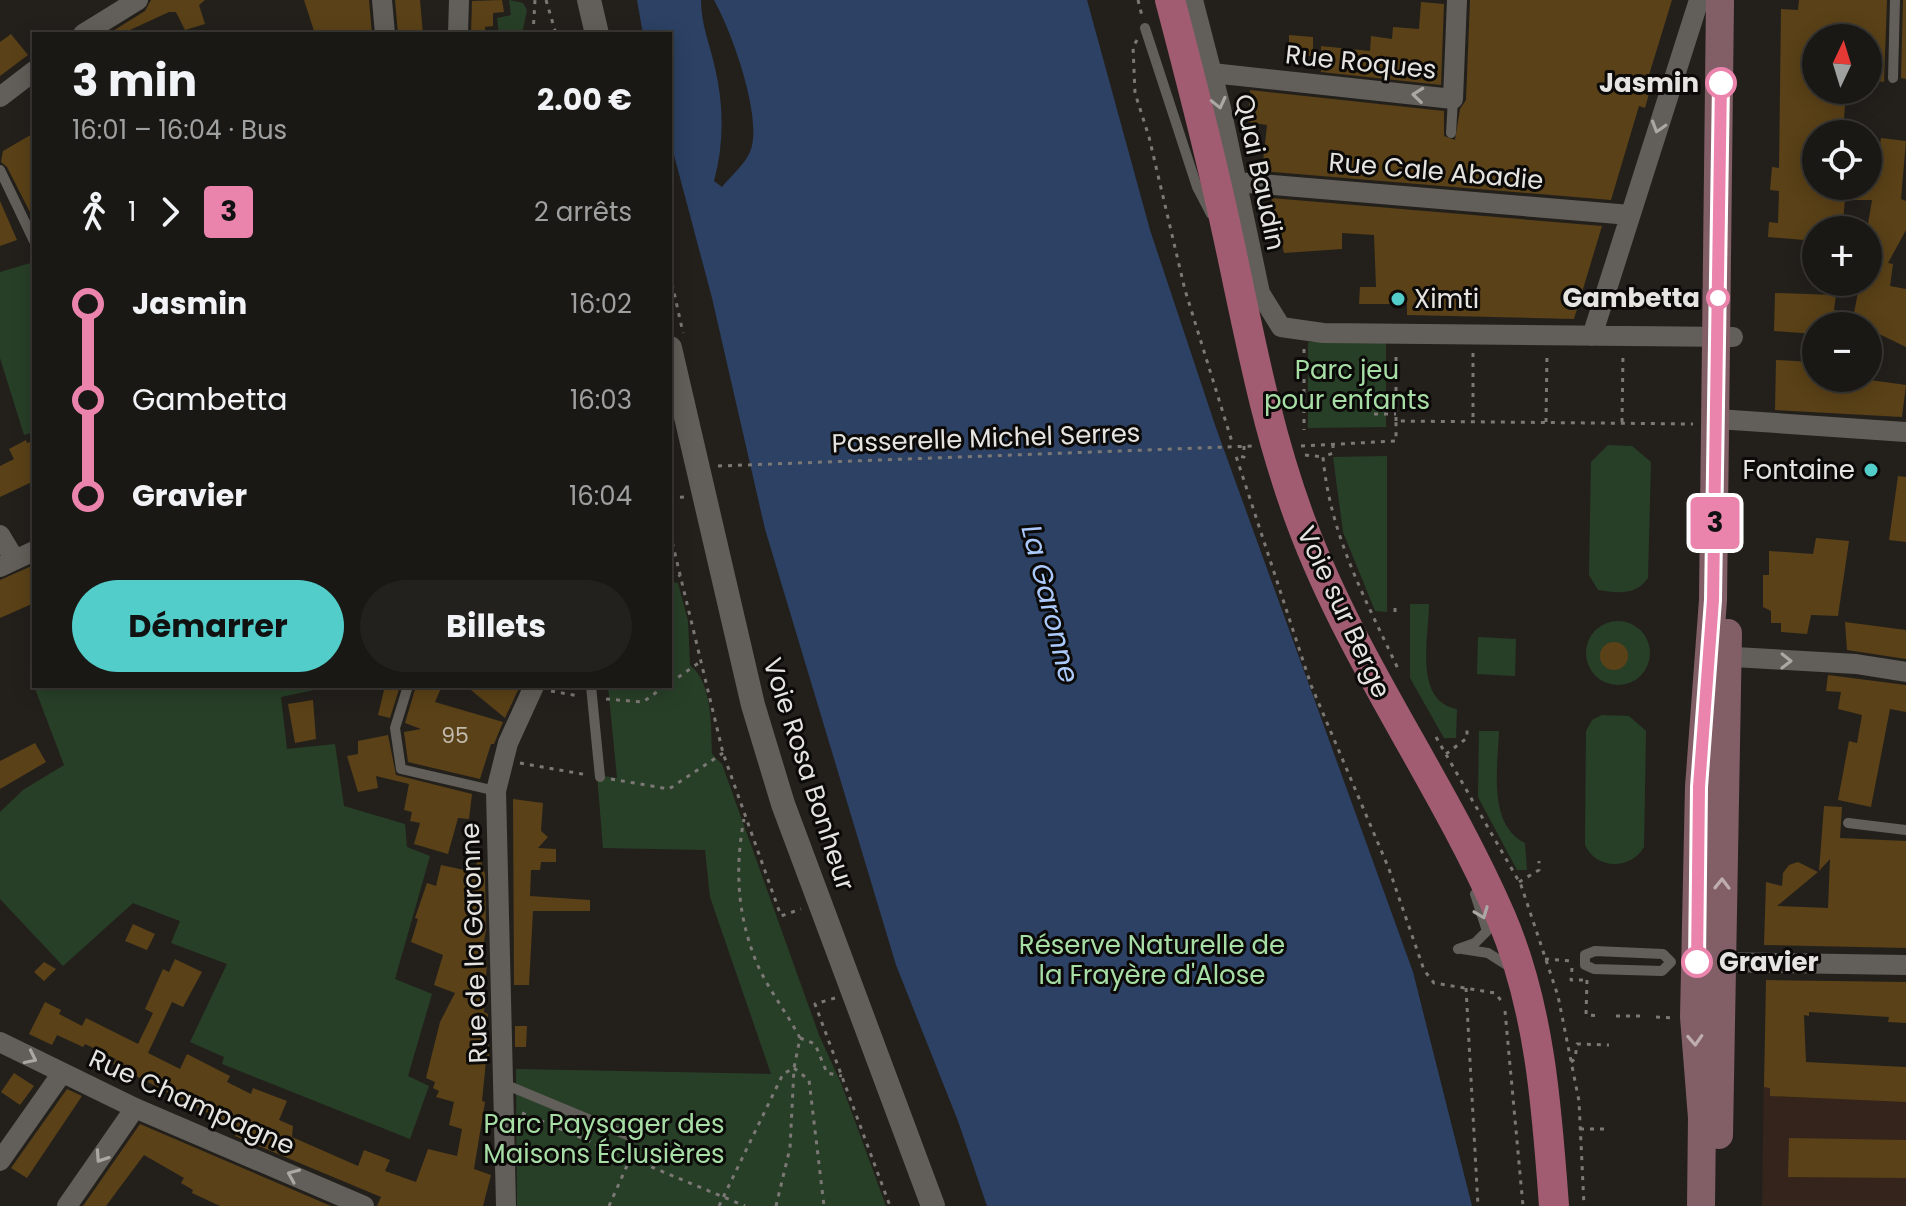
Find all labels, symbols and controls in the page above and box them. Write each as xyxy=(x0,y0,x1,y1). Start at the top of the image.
north arrow xyxy=(1802,24,1882,104)
map controls xyxy=(1802,24,1882,392)
street label: Rue Roques xyxy=(1284,36,1438,88)
text: 3 min xyxy=(72,50,197,111)
place label: Jasmin xyxy=(1599,65,1699,101)
marker: Jasmin xyxy=(1706,68,1736,98)
text: 2.00 € xyxy=(537,78,632,121)
one-way arrow xyxy=(1411,86,1424,103)
street label: Quai Baudin xyxy=(1226,91,1294,253)
one-way arrow xyxy=(1210,95,1227,109)
text: 16:01 – 16:04 · Bus xyxy=(72,112,287,148)
one-way arrow xyxy=(1651,120,1667,134)
button: locate xyxy=(1802,120,1882,200)
street label: Rue Cale Abadie xyxy=(1327,144,1545,198)
icon: walk xyxy=(72,190,116,234)
icon: forward xyxy=(148,190,192,234)
text: 3 xyxy=(220,192,237,231)
text: 1 xyxy=(128,194,136,230)
text: 2 arrêts xyxy=(534,194,632,230)
button: + xyxy=(1802,216,1882,296)
place label: Gambetta xyxy=(1563,280,1700,316)
place label: Ximti xyxy=(1414,281,1479,317)
text: Jasmin xyxy=(132,282,247,325)
text: 16:02 xyxy=(570,286,632,322)
marker: Gambetta xyxy=(1707,287,1729,309)
marker: Ximti xyxy=(1389,290,1407,308)
button: − xyxy=(1802,312,1882,392)
park label: Parc jeu pour enfants xyxy=(1264,352,1430,418)
text: Gambetta xyxy=(132,378,288,421)
text: 16:03 xyxy=(570,382,632,418)
street label: Passerelle Michel Serres xyxy=(831,415,1141,461)
place label: Fontaine xyxy=(1742,452,1855,488)
marker: Fontaine xyxy=(1862,461,1880,479)
text: Gravier xyxy=(132,474,247,517)
text: 16:04 xyxy=(569,478,632,514)
line badge: 3 xyxy=(1689,497,1741,549)
text: 3 xyxy=(1707,503,1723,542)
street label: Voie sur Berge xyxy=(1288,520,1400,704)
water label: La Garonne xyxy=(1012,521,1088,687)
button: Démarrer xyxy=(72,580,344,672)
button: Billets xyxy=(360,580,632,672)
one-way arrow xyxy=(1780,652,1793,670)
street label: Voie Rosa Bonheur xyxy=(754,653,864,895)
house number: 95 xyxy=(441,720,469,751)
street label: Rue de la Garonne xyxy=(452,822,496,1064)
one-way arrow xyxy=(1714,877,1731,890)
one-way arrow xyxy=(1472,905,1489,919)
park label: Réserve Naturelle de la Frayère d'Alose xyxy=(1019,927,1285,993)
place label: Gravier xyxy=(1719,944,1819,980)
marker: Gravier xyxy=(1682,947,1712,977)
one-way arrow xyxy=(1686,1034,1703,1047)
street label: Rue Champagne xyxy=(83,1040,301,1164)
one-way arrow xyxy=(23,1048,37,1064)
park label: Parc Paysager des Maisons Éclusières xyxy=(483,1106,725,1172)
one-way arrow xyxy=(96,1148,111,1162)
one-way arrow xyxy=(286,1169,301,1185)

